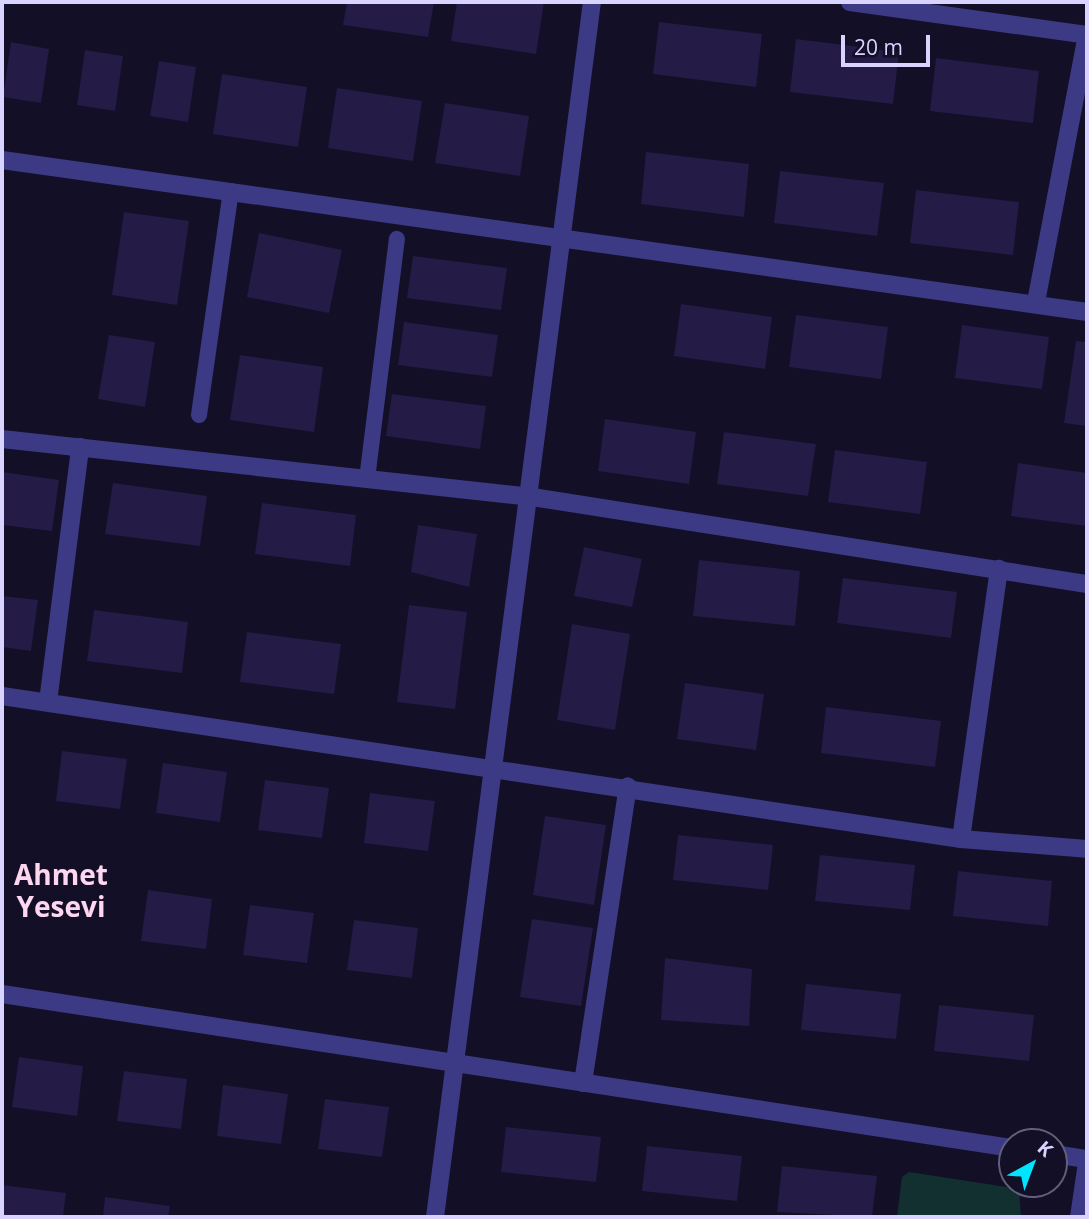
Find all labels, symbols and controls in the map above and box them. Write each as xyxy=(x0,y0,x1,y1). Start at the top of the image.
scale bar xyxy=(844,21,933,65)
text: 20 m xyxy=(854,33,903,61)
district label: Ahmet Yesevi xyxy=(14,857,108,923)
north arrow xyxy=(998,1128,1068,1198)
text: K xyxy=(1032,1135,1059,1163)

